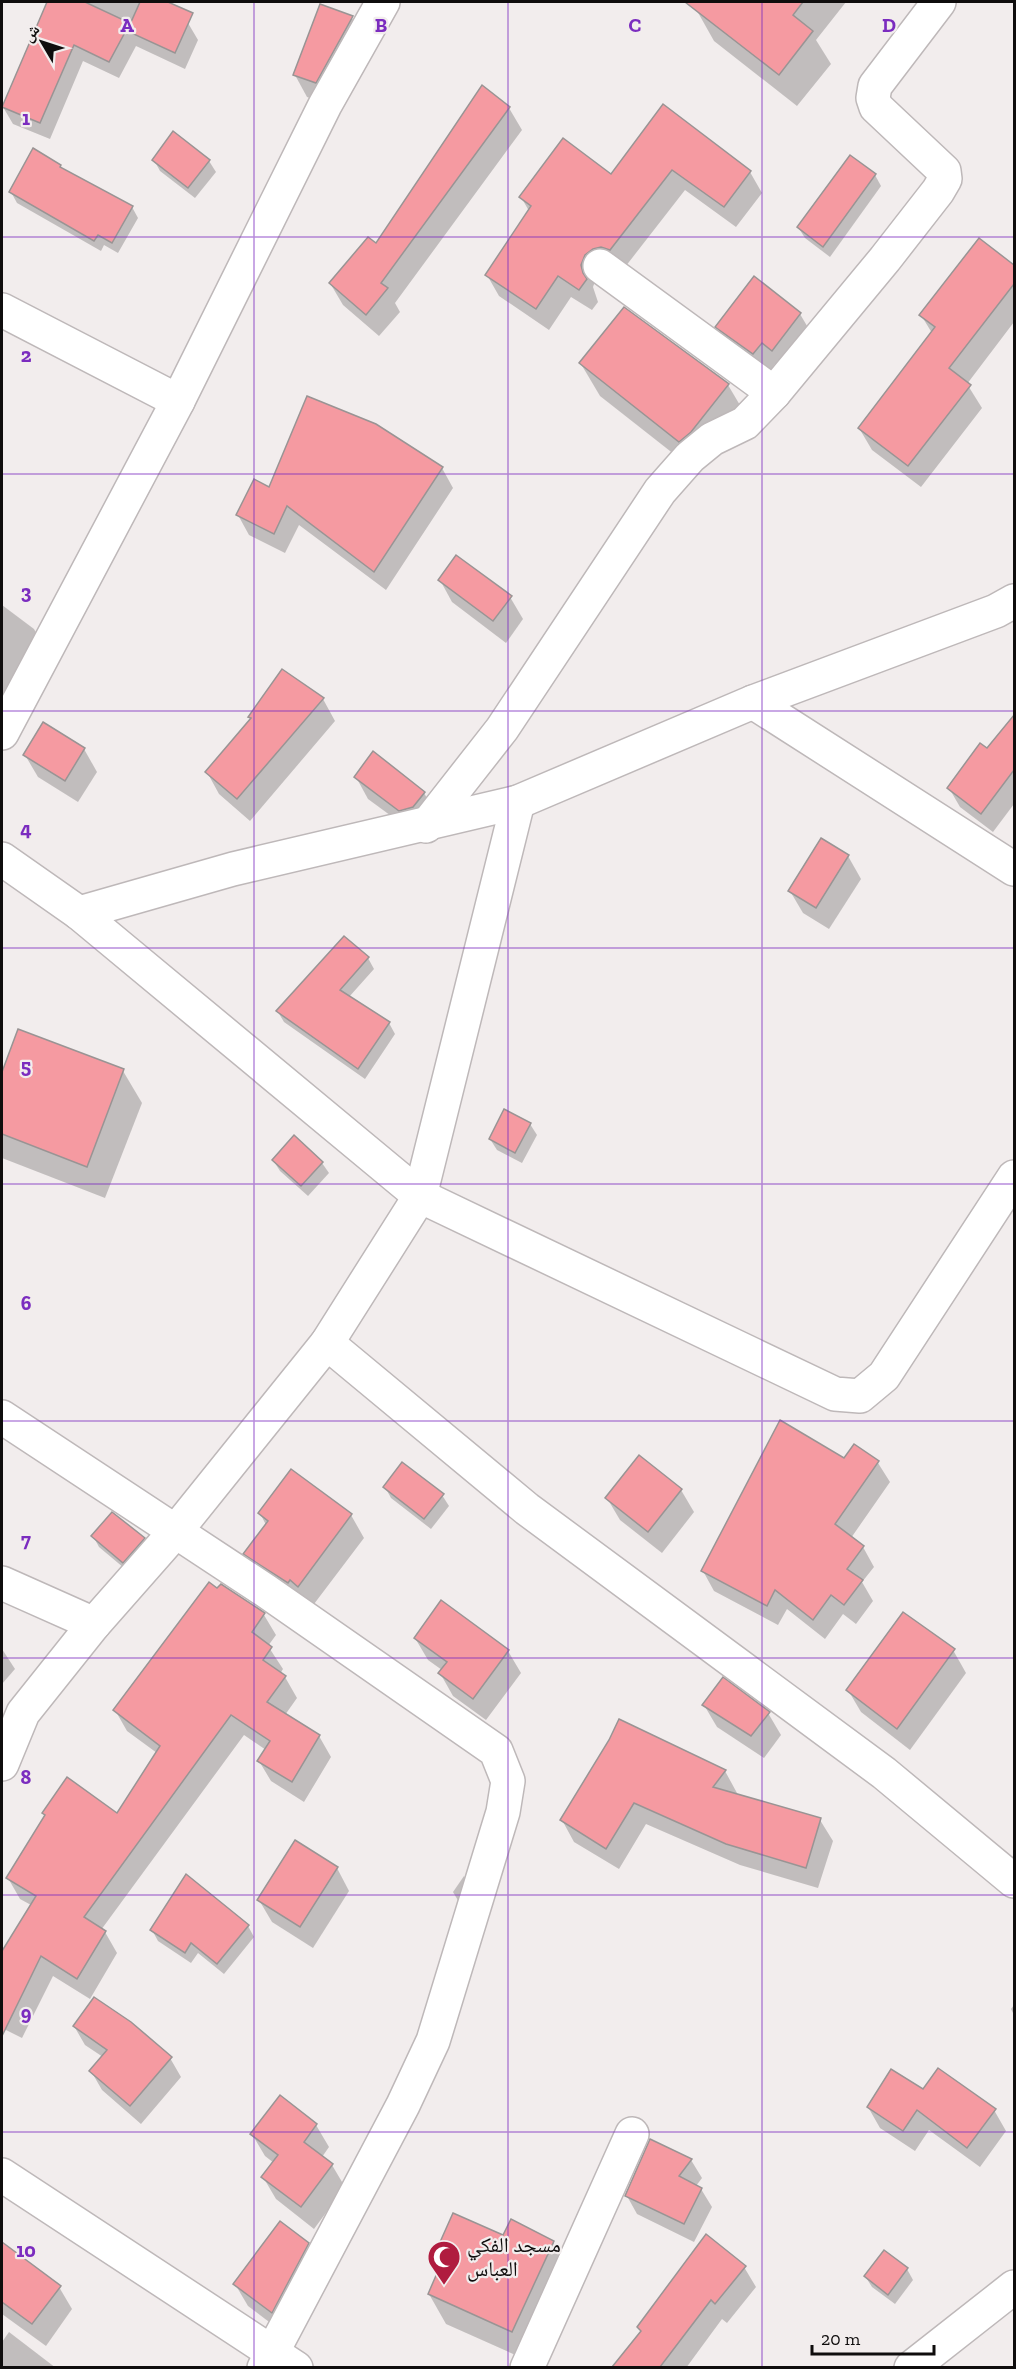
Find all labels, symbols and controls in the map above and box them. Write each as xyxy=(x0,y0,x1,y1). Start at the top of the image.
north arrow xyxy=(12,12,72,72)
text: A xyxy=(120,13,134,37)
text: B xyxy=(375,13,387,37)
text: C xyxy=(629,13,642,37)
text: D xyxy=(882,13,896,37)
text: ش xyxy=(18,20,43,45)
text: 1 xyxy=(22,106,30,130)
text: 2 xyxy=(21,343,32,367)
text: 3 xyxy=(21,580,32,604)
text: 4 xyxy=(20,817,32,841)
text: 5 xyxy=(21,1054,31,1078)
text: 6 xyxy=(21,1291,32,1315)
text: 7 xyxy=(21,1528,31,1552)
text: 8 xyxy=(21,1765,32,1789)
text: 9 xyxy=(21,2001,32,2025)
place label: مسجد الفكي العباس xyxy=(467,2232,561,2282)
text: 10 xyxy=(16,2238,36,2262)
mosque icon: مسجد الفكي العباس xyxy=(426,2239,462,2286)
scale bar xyxy=(812,2318,934,2356)
text: 20 m xyxy=(821,2328,861,2350)

